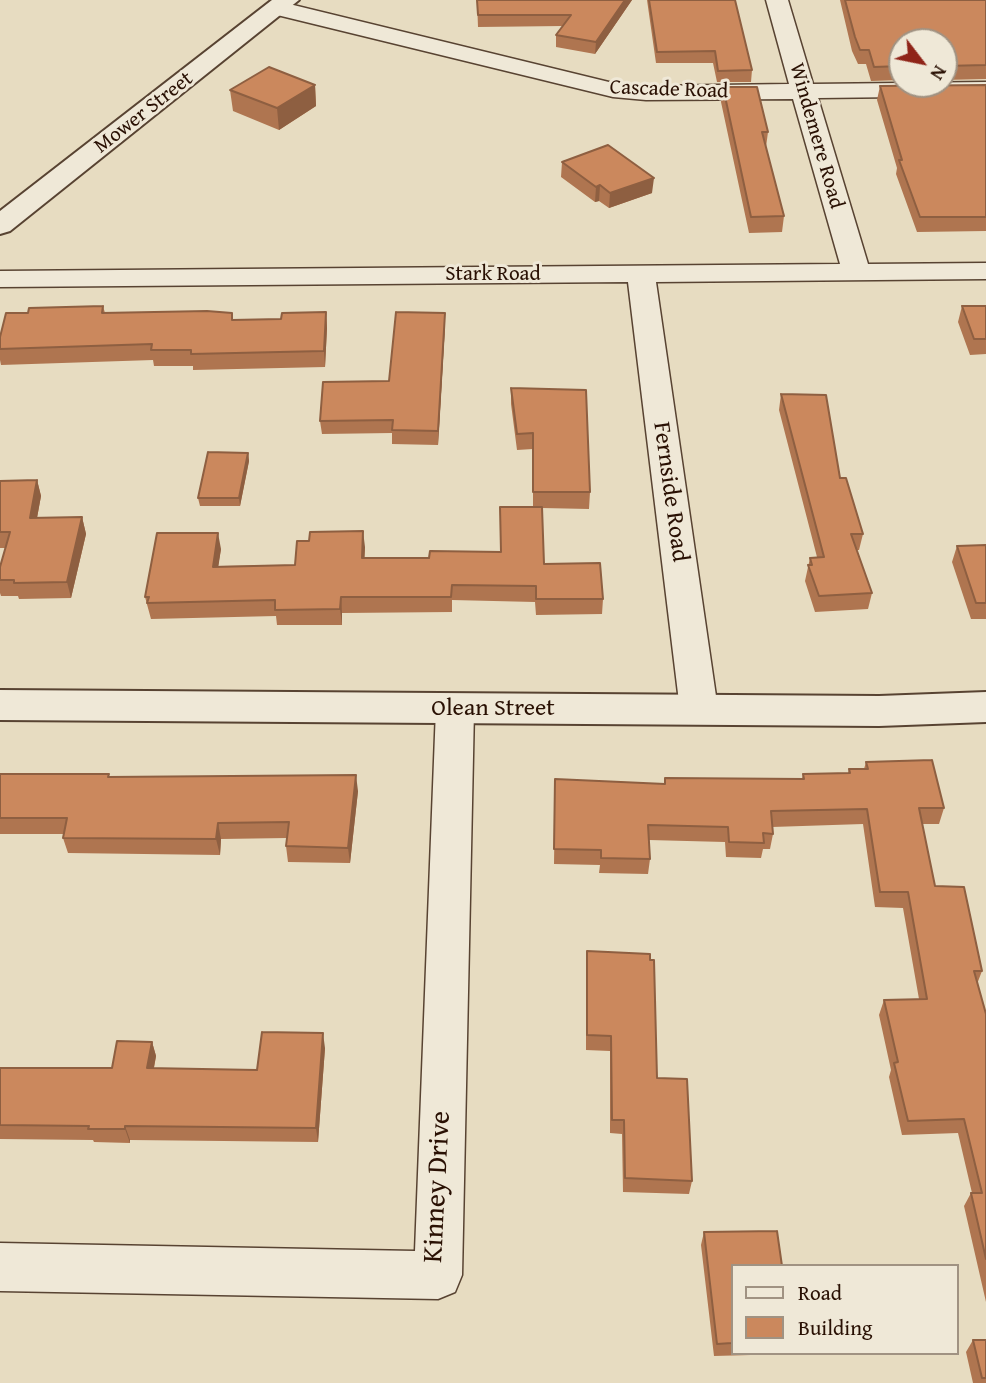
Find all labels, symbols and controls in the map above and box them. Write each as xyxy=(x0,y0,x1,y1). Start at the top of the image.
north arrow xyxy=(888,28,958,98)
street label: Windemere Road xyxy=(783,60,849,212)
text: N xyxy=(924,60,954,86)
street label: Mower Street xyxy=(90,67,198,159)
street label: Cascade Road xyxy=(609,75,729,105)
street label: Stark Road xyxy=(445,262,541,288)
street label: Fernside Road xyxy=(646,420,694,564)
street label: Olean Street xyxy=(431,695,555,723)
street label: Kinney Drive xyxy=(417,1110,459,1264)
legend xyxy=(730,1264,958,1355)
text: Road xyxy=(798,1277,842,1308)
text: Building xyxy=(798,1312,872,1343)

